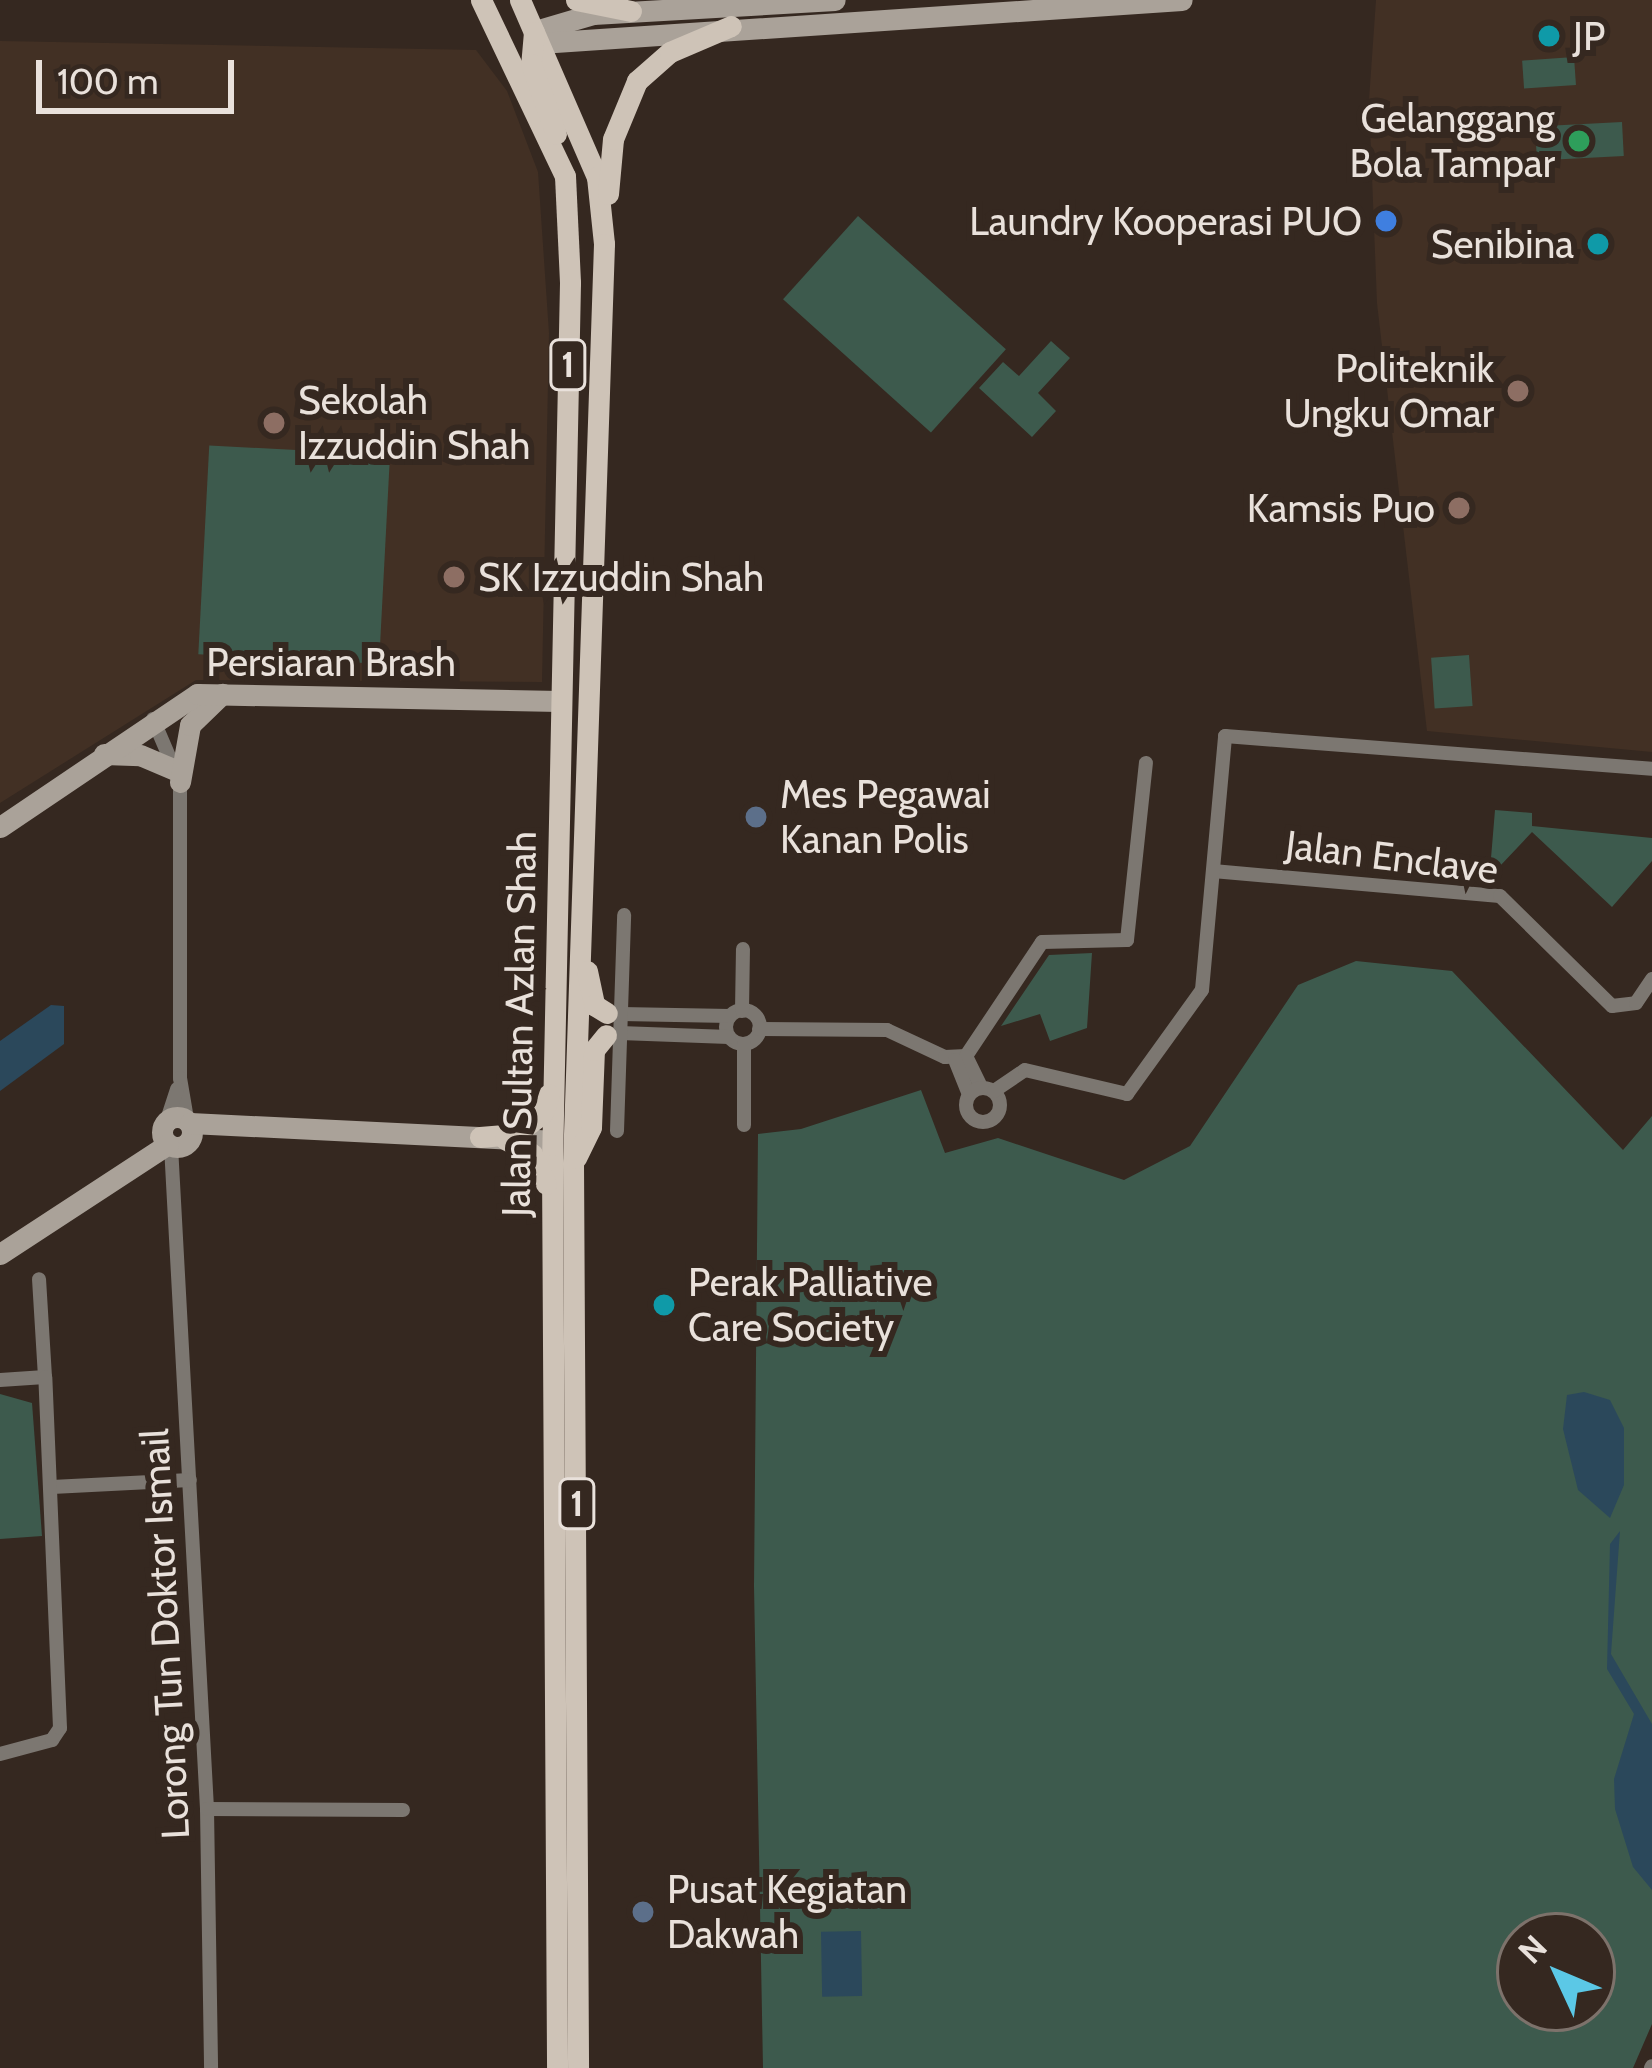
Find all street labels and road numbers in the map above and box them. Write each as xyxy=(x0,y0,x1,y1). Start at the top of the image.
road number: 1 xyxy=(547,335,589,395)
street label: Persiaran Brash xyxy=(206,639,456,685)
street label: Jalan Enclave xyxy=(1283,821,1501,893)
street label: Jalan Sultan Azlan Shah xyxy=(492,831,546,1217)
street label: Lorong Tun Doktor Ismail xyxy=(131,1428,199,1840)
road number: 1 xyxy=(556,1474,598,1534)

